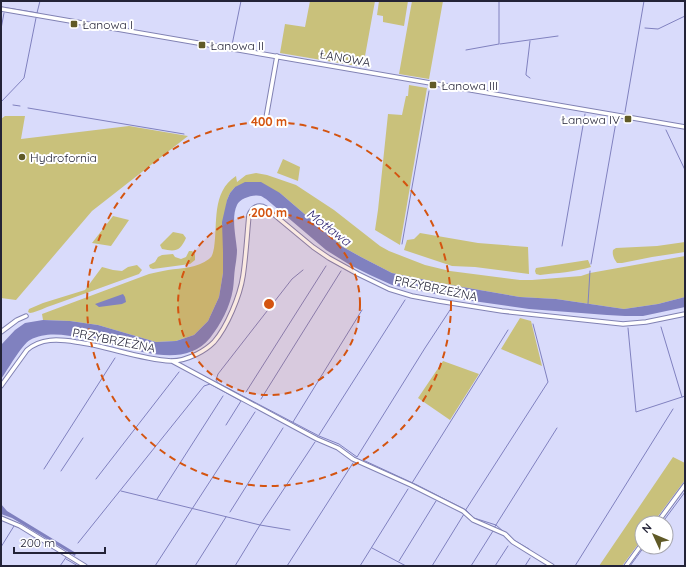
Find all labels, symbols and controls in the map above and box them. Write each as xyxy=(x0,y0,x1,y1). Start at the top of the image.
place label: Łanowa I xyxy=(82,17,133,32)
marker: Łanowa I xyxy=(69,19,79,29)
place label: Łanowa II xyxy=(210,38,264,53)
marker: Łanowa II xyxy=(197,40,207,50)
street label: ŁANOWA xyxy=(318,46,372,70)
place label: Łanowa III xyxy=(441,78,498,93)
marker: Łanowa III xyxy=(428,80,438,90)
place label: Łanowa IV xyxy=(561,112,620,127)
text: 400 m xyxy=(251,114,287,129)
marker: Łanowa IV xyxy=(623,114,633,124)
place label: Hydrofornia xyxy=(30,150,97,165)
marker: Hydrofornia xyxy=(17,152,27,162)
text: 200 m xyxy=(251,205,287,220)
water label: Motława xyxy=(304,205,355,250)
street label: PRZYBRZEŻNA xyxy=(393,272,479,304)
centre of rings xyxy=(262,297,276,311)
street label: PRZYBRZEŻNA xyxy=(71,325,157,355)
north arrow xyxy=(634,515,674,555)
text: N xyxy=(639,520,655,536)
scale bar xyxy=(14,529,105,555)
text: 200 m xyxy=(20,535,55,550)

